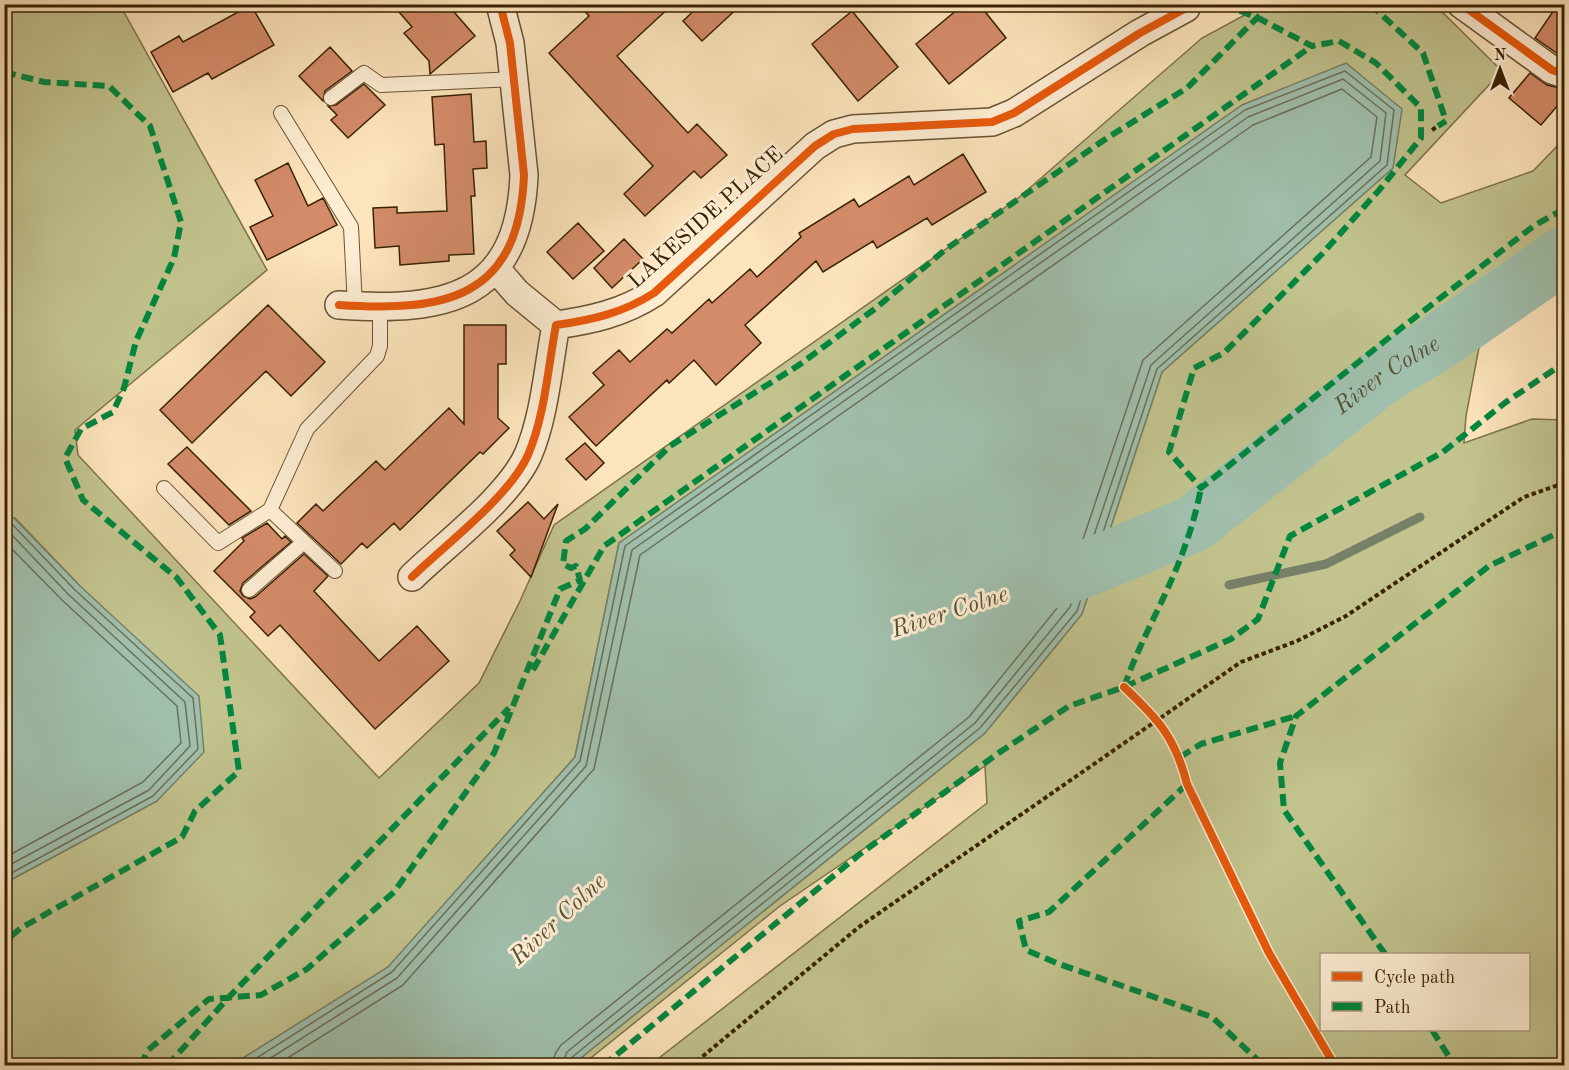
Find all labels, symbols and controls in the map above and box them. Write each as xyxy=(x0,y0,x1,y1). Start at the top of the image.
north arrow xyxy=(1470,39,1530,99)
text: N xyxy=(1494,48,1507,64)
street label: LAKESIDE PLACE xyxy=(624,143,788,293)
water label: River Colne xyxy=(1330,332,1444,420)
water label: River Colne xyxy=(888,583,1011,643)
water label: River Colne xyxy=(506,870,612,971)
legend xyxy=(1320,953,1530,1031)
text: Cycle path xyxy=(1374,969,1455,987)
text: Path xyxy=(1374,999,1411,1017)

